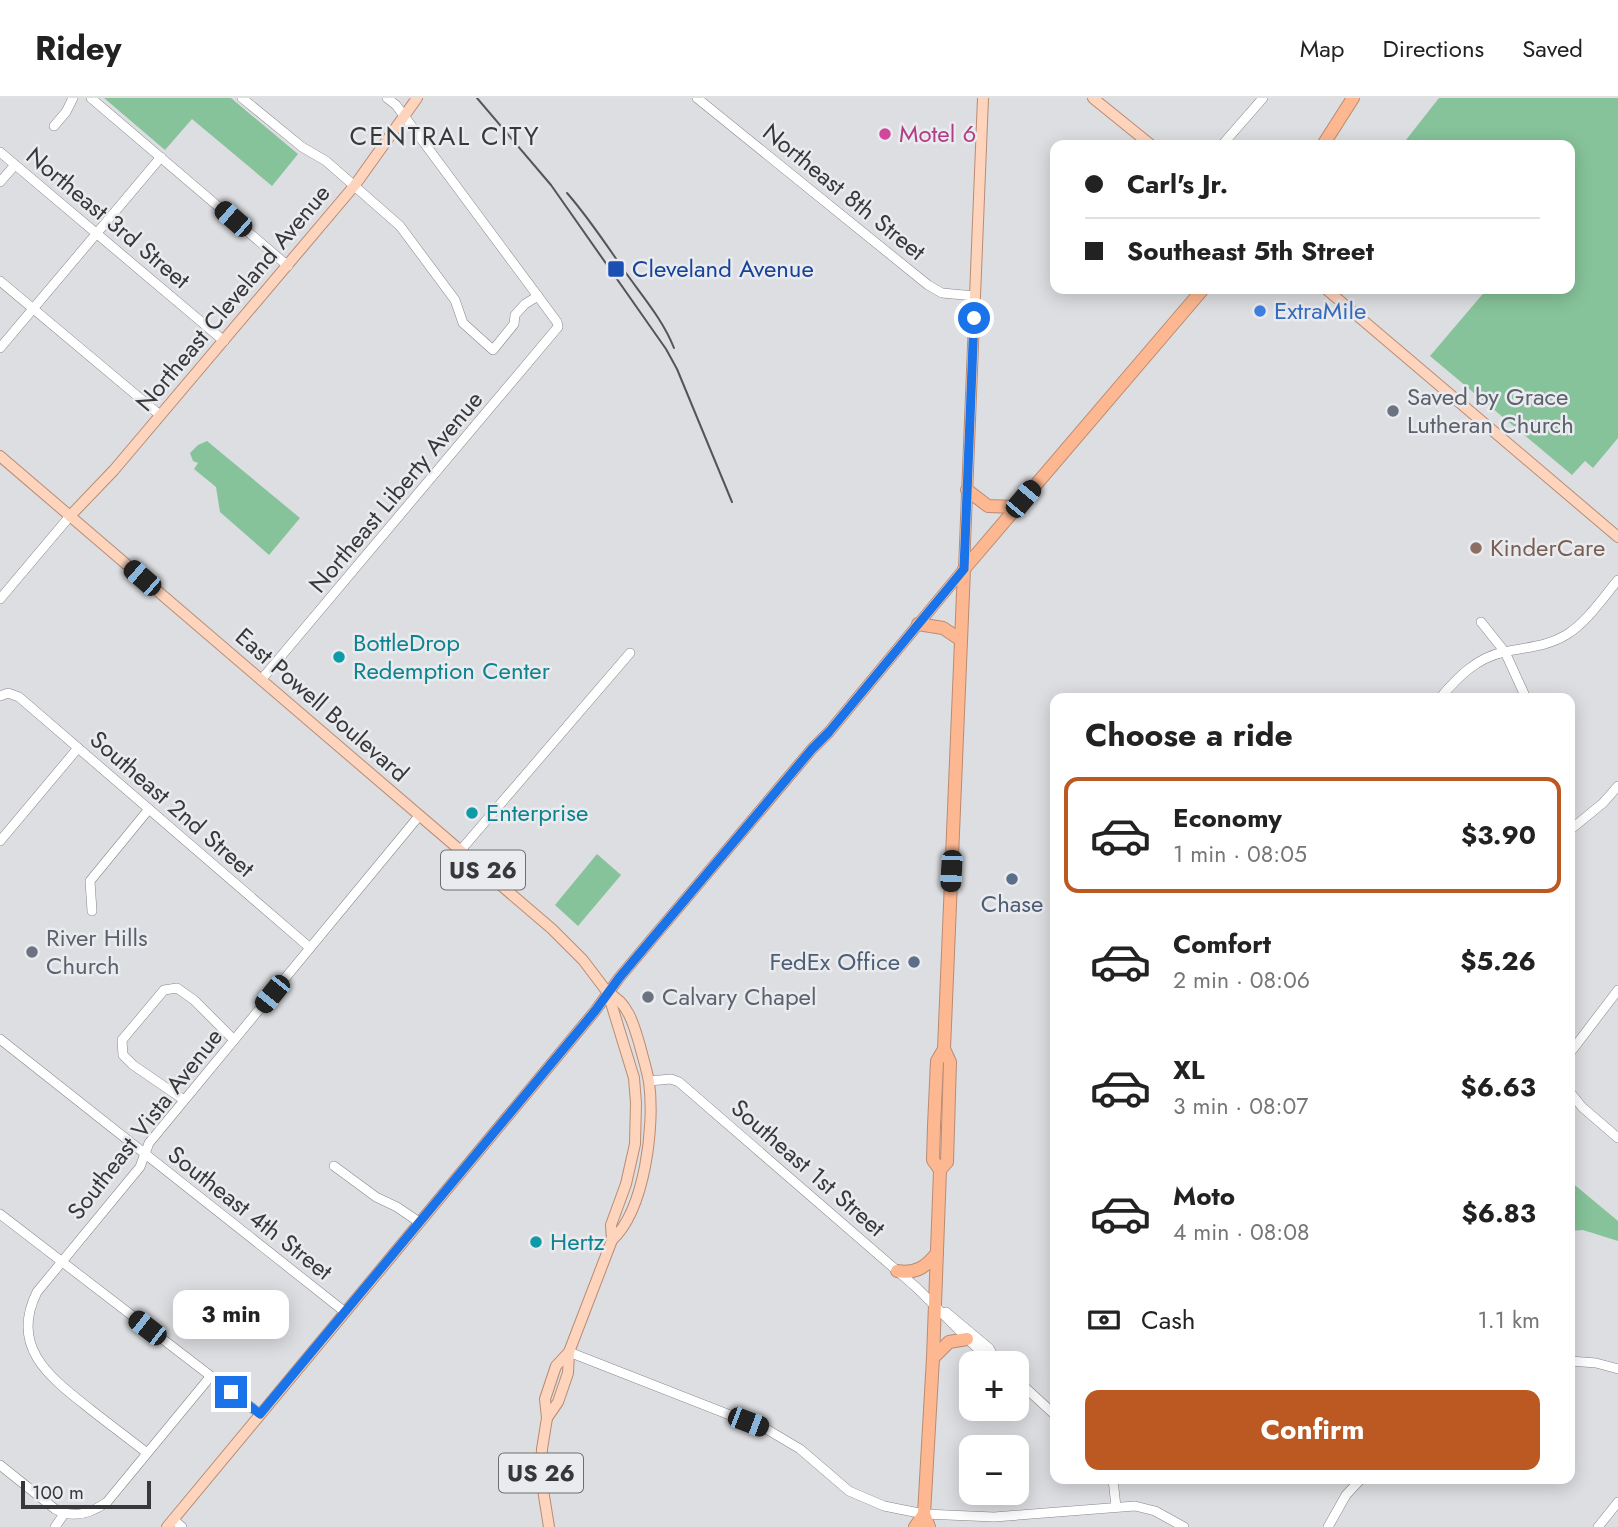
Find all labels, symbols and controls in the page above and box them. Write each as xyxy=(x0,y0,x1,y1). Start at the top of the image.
text: Ridey xyxy=(35,25,121,72)
text: Map xyxy=(1300,31,1345,66)
text: Directions xyxy=(1383,31,1484,66)
text: Saved xyxy=(1522,31,1583,66)
street label: Northeast 8th Street xyxy=(755,115,934,269)
place label: Motel 6 xyxy=(899,116,976,151)
district label: CENTRAL CITY xyxy=(349,117,541,155)
marker: Motel 6 xyxy=(877,126,893,142)
street label: Northeast 3rd Street xyxy=(19,139,198,297)
text: Carl's Jr. xyxy=(1127,165,1228,203)
street label: Northeast Cleveland Avenue xyxy=(127,177,338,419)
car xyxy=(211,197,256,241)
text: Southeast 5th Street xyxy=(1127,232,1374,270)
place label: Cleveland Avenue xyxy=(632,251,814,286)
marker: Cleveland Avenue xyxy=(606,259,626,279)
place label: ExtraMile xyxy=(1274,293,1366,328)
route start xyxy=(958,302,990,334)
marker: ExtraMile xyxy=(1252,303,1268,319)
place label: Saved by Grace Lutheran Church xyxy=(1407,379,1574,442)
street label: Northeast Liberty Avenue xyxy=(300,383,491,600)
marker: Saved by Grace Lutheran Church xyxy=(1385,403,1401,419)
car xyxy=(1002,476,1045,522)
place label: KinderCare xyxy=(1490,530,1605,565)
marker: KinderCare xyxy=(1468,540,1484,556)
car xyxy=(120,556,165,600)
street label: East Powell Boulevard xyxy=(228,619,417,790)
place label: BottleDrop Redemption Center xyxy=(353,625,551,688)
marker: BottleDrop Redemption Center xyxy=(331,649,347,665)
text: Choose a ride xyxy=(1085,712,1293,758)
street label: Southeast 2nd Street xyxy=(82,722,263,885)
place label: Enterprise xyxy=(486,795,588,830)
text: Economy xyxy=(1173,799,1282,837)
icon: car xyxy=(1089,804,1152,867)
marker: Enterprise xyxy=(464,805,480,821)
text: $3.90 xyxy=(1461,816,1536,854)
text: 1 min · 08:05 xyxy=(1173,837,1307,871)
car xyxy=(940,849,963,893)
road number: US 26 xyxy=(441,850,525,890)
marker: Chase xyxy=(1004,871,1020,887)
place label: Chase xyxy=(981,886,1043,921)
place label: River Hills Church xyxy=(46,920,148,983)
text: Comfort xyxy=(1173,925,1271,963)
icon: car xyxy=(1089,930,1152,993)
text: $5.26 xyxy=(1460,942,1536,980)
marker: River Hills Church xyxy=(24,944,40,960)
place label: FedEx Office xyxy=(769,944,900,979)
marker: FedEx Office xyxy=(906,954,922,970)
text: 2 min · 08:06 xyxy=(1173,963,1310,997)
car xyxy=(251,971,294,1017)
place label: Calvary Chapel xyxy=(662,979,816,1014)
marker: Calvary Chapel xyxy=(640,989,656,1005)
street label: Southeast Vista Avenue xyxy=(59,1020,231,1227)
text: XL xyxy=(1173,1051,1205,1089)
icon: car xyxy=(1089,1056,1152,1119)
text: $6.63 xyxy=(1461,1068,1536,1106)
text: 3 min · 08:07 xyxy=(1173,1089,1308,1123)
street label: Southeast 1st Street xyxy=(723,1091,893,1245)
street label: Southeast 4th Street xyxy=(161,1137,340,1288)
text: Moto xyxy=(1173,1177,1235,1215)
icon: car xyxy=(1089,1182,1152,1245)
text: $6.83 xyxy=(1462,1194,1536,1232)
text: 4 min · 08:08 xyxy=(1173,1215,1310,1249)
place label: Hertz xyxy=(550,1224,605,1259)
marker: Hertz xyxy=(528,1234,544,1250)
callout: 3 min xyxy=(173,1290,289,1340)
text: 3 min xyxy=(201,1297,261,1331)
icon: cash xyxy=(1085,1301,1123,1339)
text: Cash xyxy=(1141,1301,1195,1339)
text: 1.1 km xyxy=(1477,1303,1540,1337)
car xyxy=(124,1307,171,1349)
map controls xyxy=(959,1351,1029,1505)
button: + xyxy=(959,1351,1029,1421)
route end xyxy=(215,1376,247,1408)
button: Confirm xyxy=(1085,1390,1540,1470)
car xyxy=(725,1405,772,1439)
button: − xyxy=(959,1435,1029,1505)
road number: US 26 xyxy=(499,1454,583,1492)
scale bar xyxy=(21,1478,150,1510)
text: 100 m xyxy=(32,1479,84,1506)

